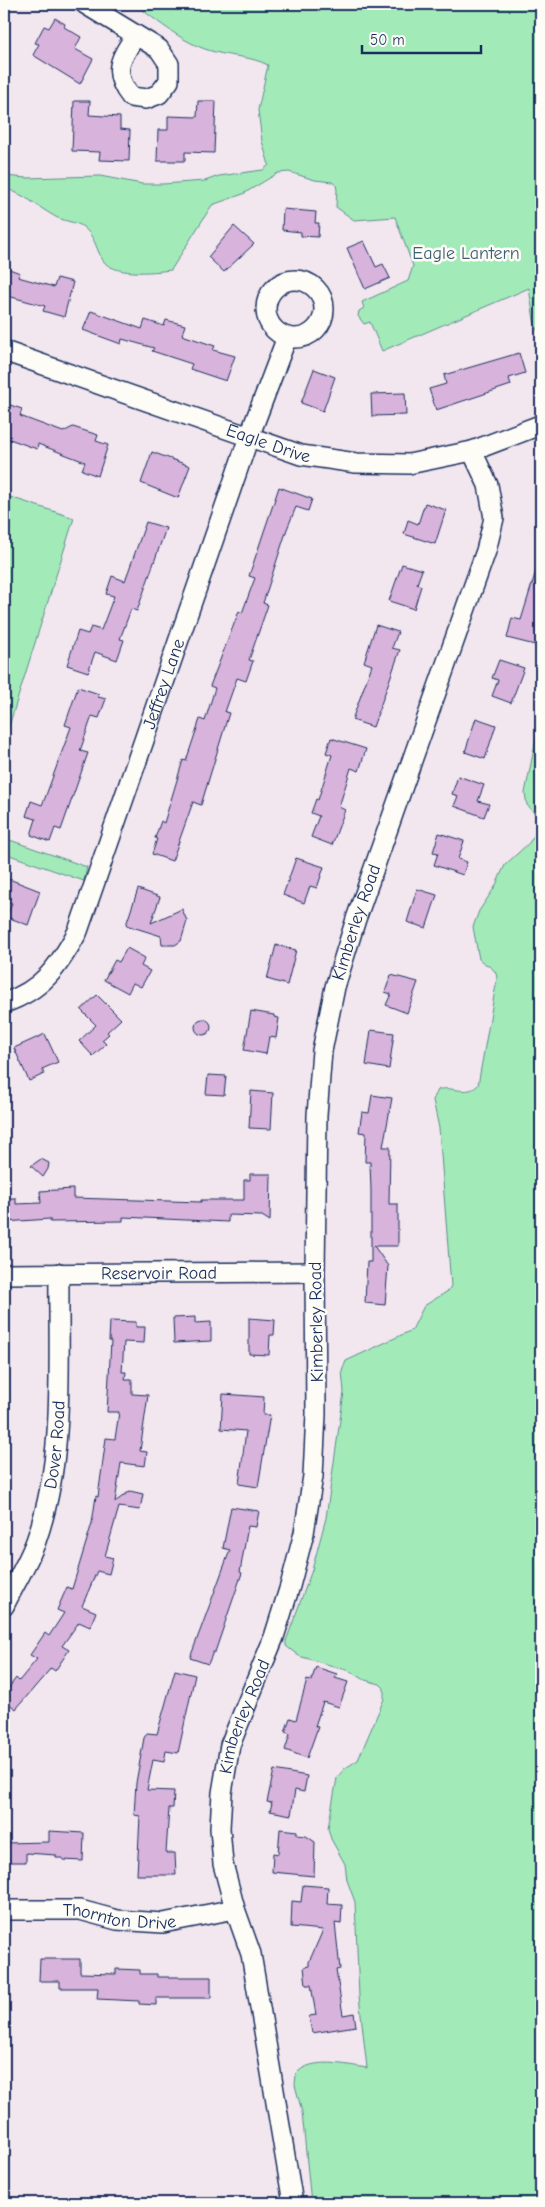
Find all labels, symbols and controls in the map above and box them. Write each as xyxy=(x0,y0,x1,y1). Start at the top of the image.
scale bar xyxy=(362,22,481,54)
text: 50 m xyxy=(370,31,405,49)
park label: Eagle Lantern xyxy=(412,243,520,264)
street label: Eagle Drive xyxy=(223,420,311,467)
street label: Jeffrey Lane xyxy=(139,636,189,732)
street label: Kimberley Road xyxy=(328,862,385,983)
street label: Kimberley Road xyxy=(305,1261,328,1383)
street label: Reservoir Road xyxy=(101,1263,217,1284)
street label: Dover Road xyxy=(40,1400,70,1491)
street label: Kimberley Road xyxy=(215,1656,275,1776)
street label: Thornton Drive xyxy=(63,1900,178,1935)

